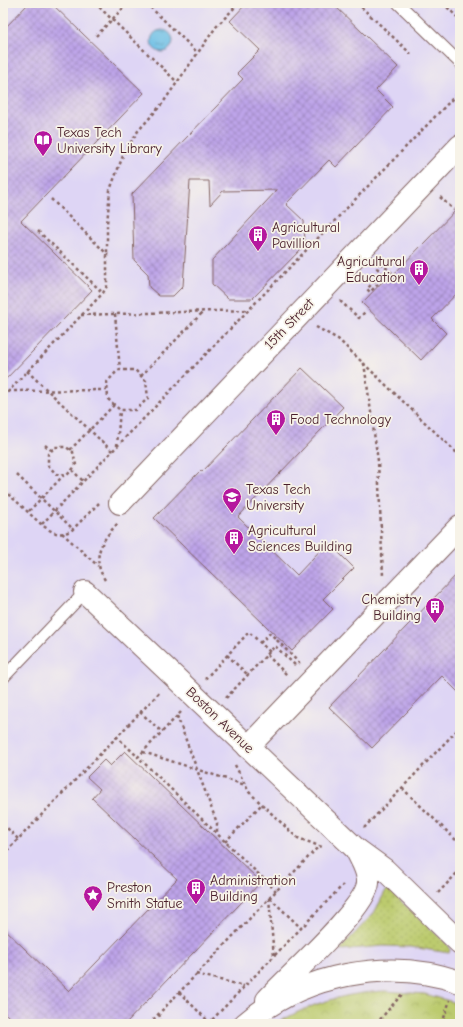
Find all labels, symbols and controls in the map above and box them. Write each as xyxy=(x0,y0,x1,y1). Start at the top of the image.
place label: Texas Tech University Library xyxy=(57,124,162,157)
library icon: Texas Tech University Library xyxy=(32,129,54,157)
place label: Agricultural Pavillion xyxy=(272,219,340,252)
building icon: Agricultural Pavillion xyxy=(247,224,269,252)
place label: Agricultural Education xyxy=(337,253,405,286)
building icon: Agricultural Education xyxy=(408,258,430,286)
street label: 15th Street xyxy=(261,294,318,353)
building icon: Food Technology xyxy=(265,408,287,436)
place label: Food Technology xyxy=(290,411,392,428)
place label: Texas Tech University xyxy=(246,481,311,514)
school or university icon: Texas Tech University xyxy=(221,486,243,514)
place label: Agricultural Sciences Building xyxy=(248,522,353,555)
building icon: Agricultural Sciences Building xyxy=(223,527,245,555)
place label: Chemistry Building xyxy=(361,591,422,624)
building icon: Chemistry Building xyxy=(424,596,446,624)
street label: Boston Avenue xyxy=(182,683,258,757)
place label: Administration Building xyxy=(210,872,296,905)
building icon: Administration Building xyxy=(185,877,207,905)
place label: Preston Smith Statue xyxy=(107,879,182,912)
place icon: Preston Smith Statue xyxy=(82,884,104,912)

